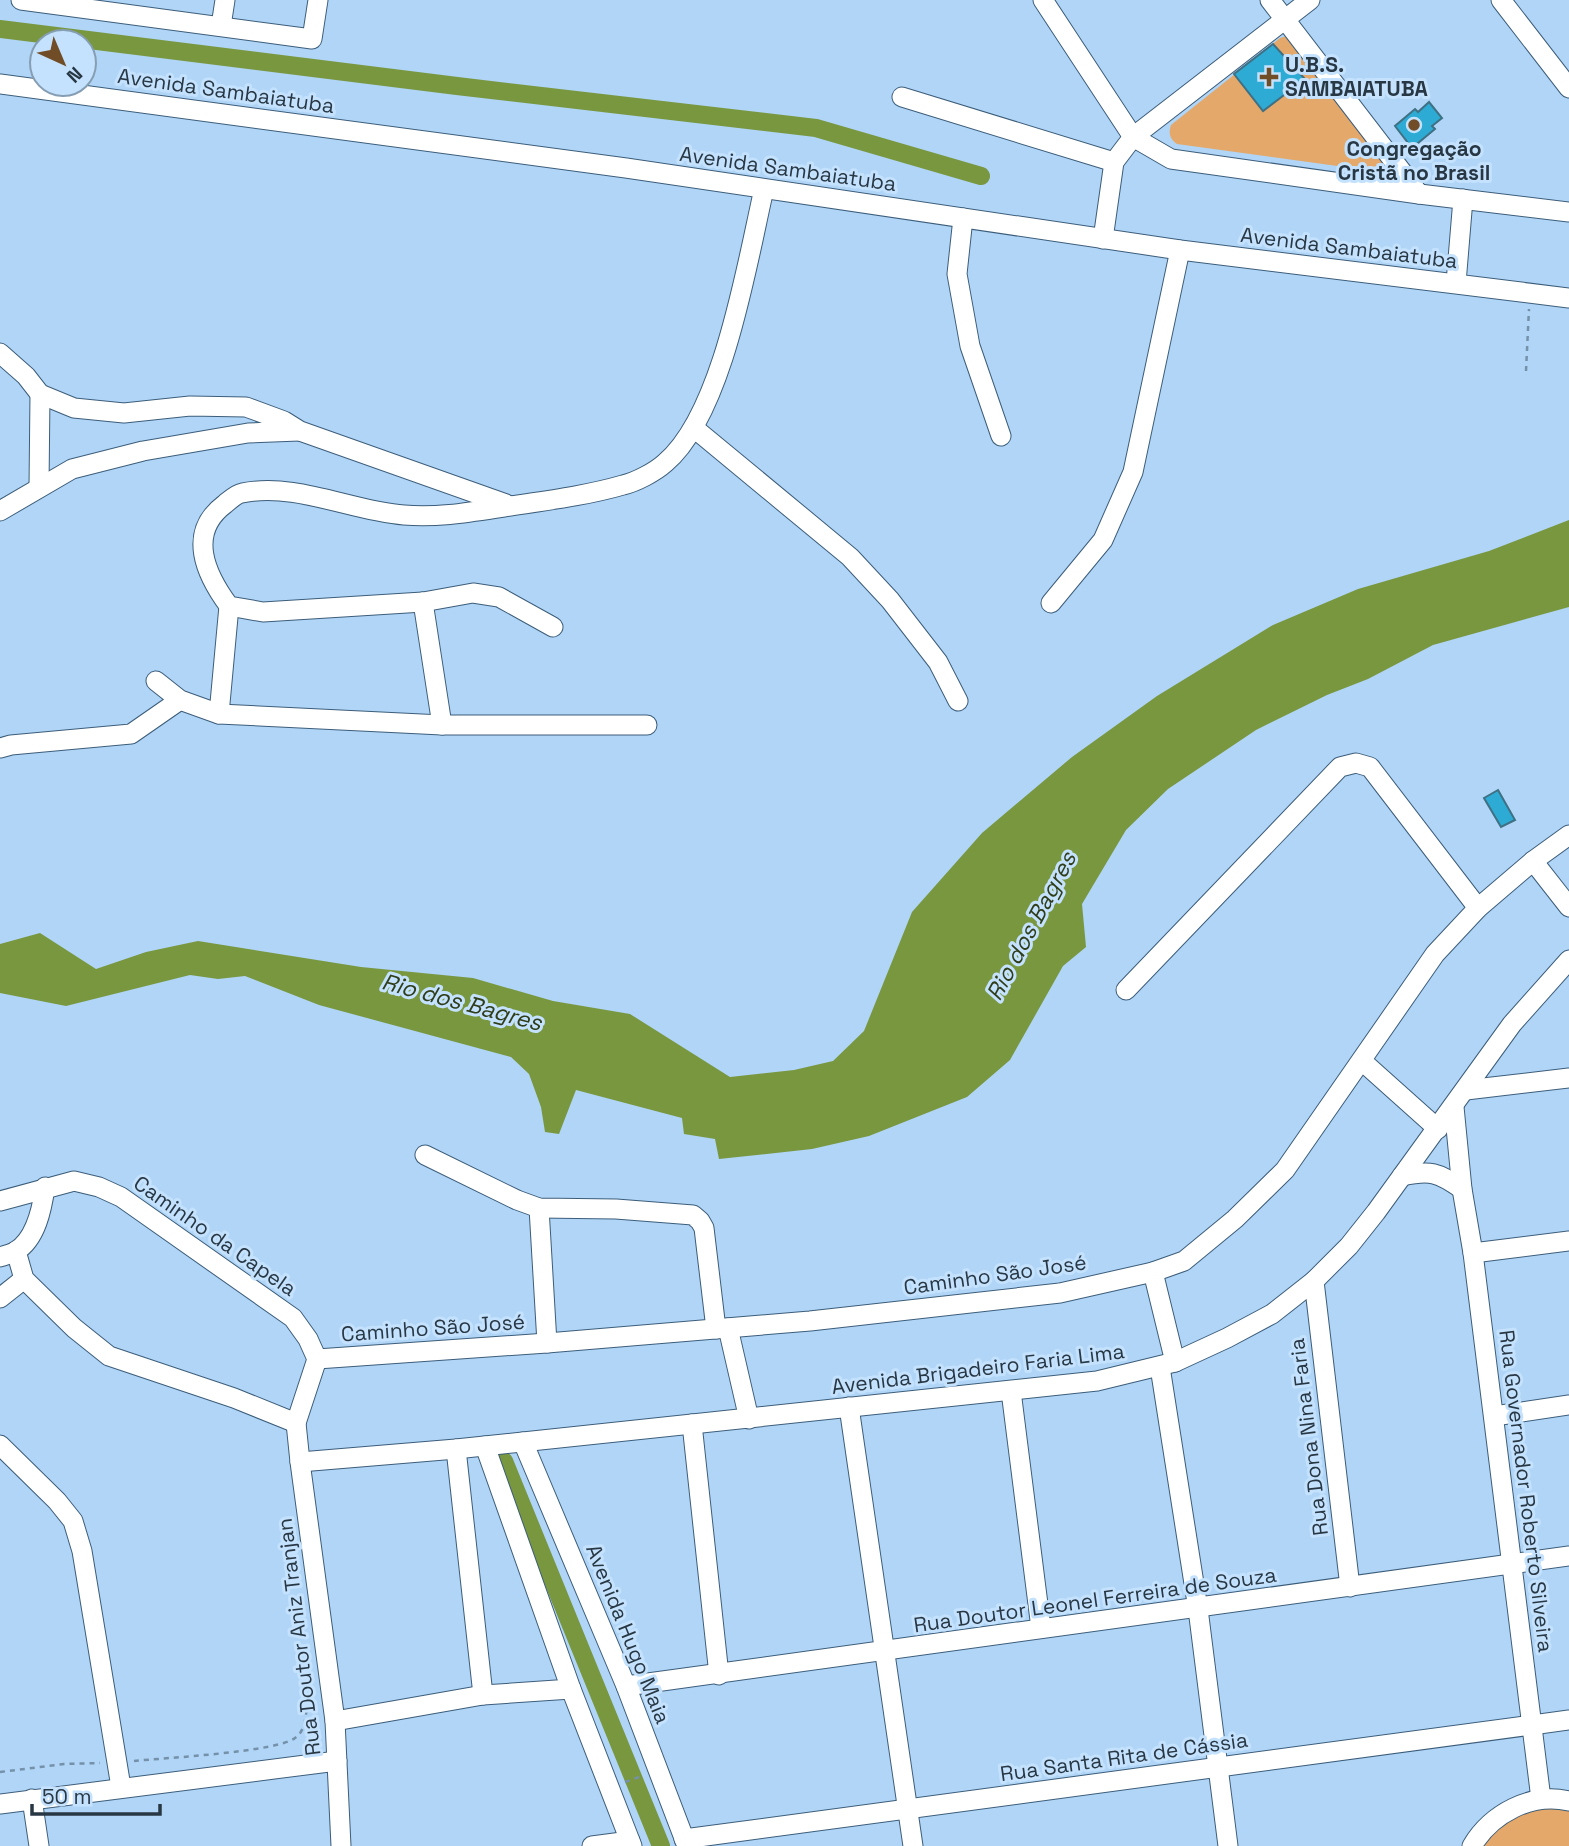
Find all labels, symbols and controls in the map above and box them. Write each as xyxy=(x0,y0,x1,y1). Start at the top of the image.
north arrow xyxy=(28,28,98,98)
place label: U.B.S. SAMBAIATUBA xyxy=(1285,51,1428,102)
text: N xyxy=(61,61,88,88)
street label: Avenida Sambaiatuba xyxy=(116,62,336,119)
marker: U.B.S. SAMBAIATUBA xyxy=(1259,67,1279,87)
marker: Congregação Cristã no Brasil xyxy=(1406,117,1422,133)
place label: Congregação Cristã no Brasil xyxy=(1338,135,1490,186)
street label: Avenida Sambaiatuba xyxy=(678,140,898,197)
street label: Avenida Sambaiatuba xyxy=(1239,221,1459,274)
water label: Rio dos Bagres xyxy=(979,846,1083,1006)
water label: Rio dos Bagres xyxy=(379,966,546,1038)
street label: Caminho da Capela xyxy=(129,1169,302,1302)
street label: Caminho São José xyxy=(902,1248,1088,1301)
street label: Caminho São José xyxy=(340,1308,526,1347)
street label: Rua Governador Roberto Silveira xyxy=(1493,1328,1560,1654)
street label: Avenida Brigadeiro Faria Lima xyxy=(830,1337,1126,1400)
street label: Rua Dona Nina Faria xyxy=(1283,1337,1334,1537)
street label: Rua Doutor Aniz Tranjan xyxy=(271,1517,326,1757)
street label: Avenida Hugo Maia xyxy=(580,1540,677,1727)
street label: Rua Doutor Leonel Ferreira de Souza xyxy=(912,1561,1278,1638)
street label: Rua Santa Rita de Cássia xyxy=(998,1726,1249,1787)
scale bar xyxy=(32,1772,159,1816)
text: 50 m xyxy=(42,1783,92,1810)

